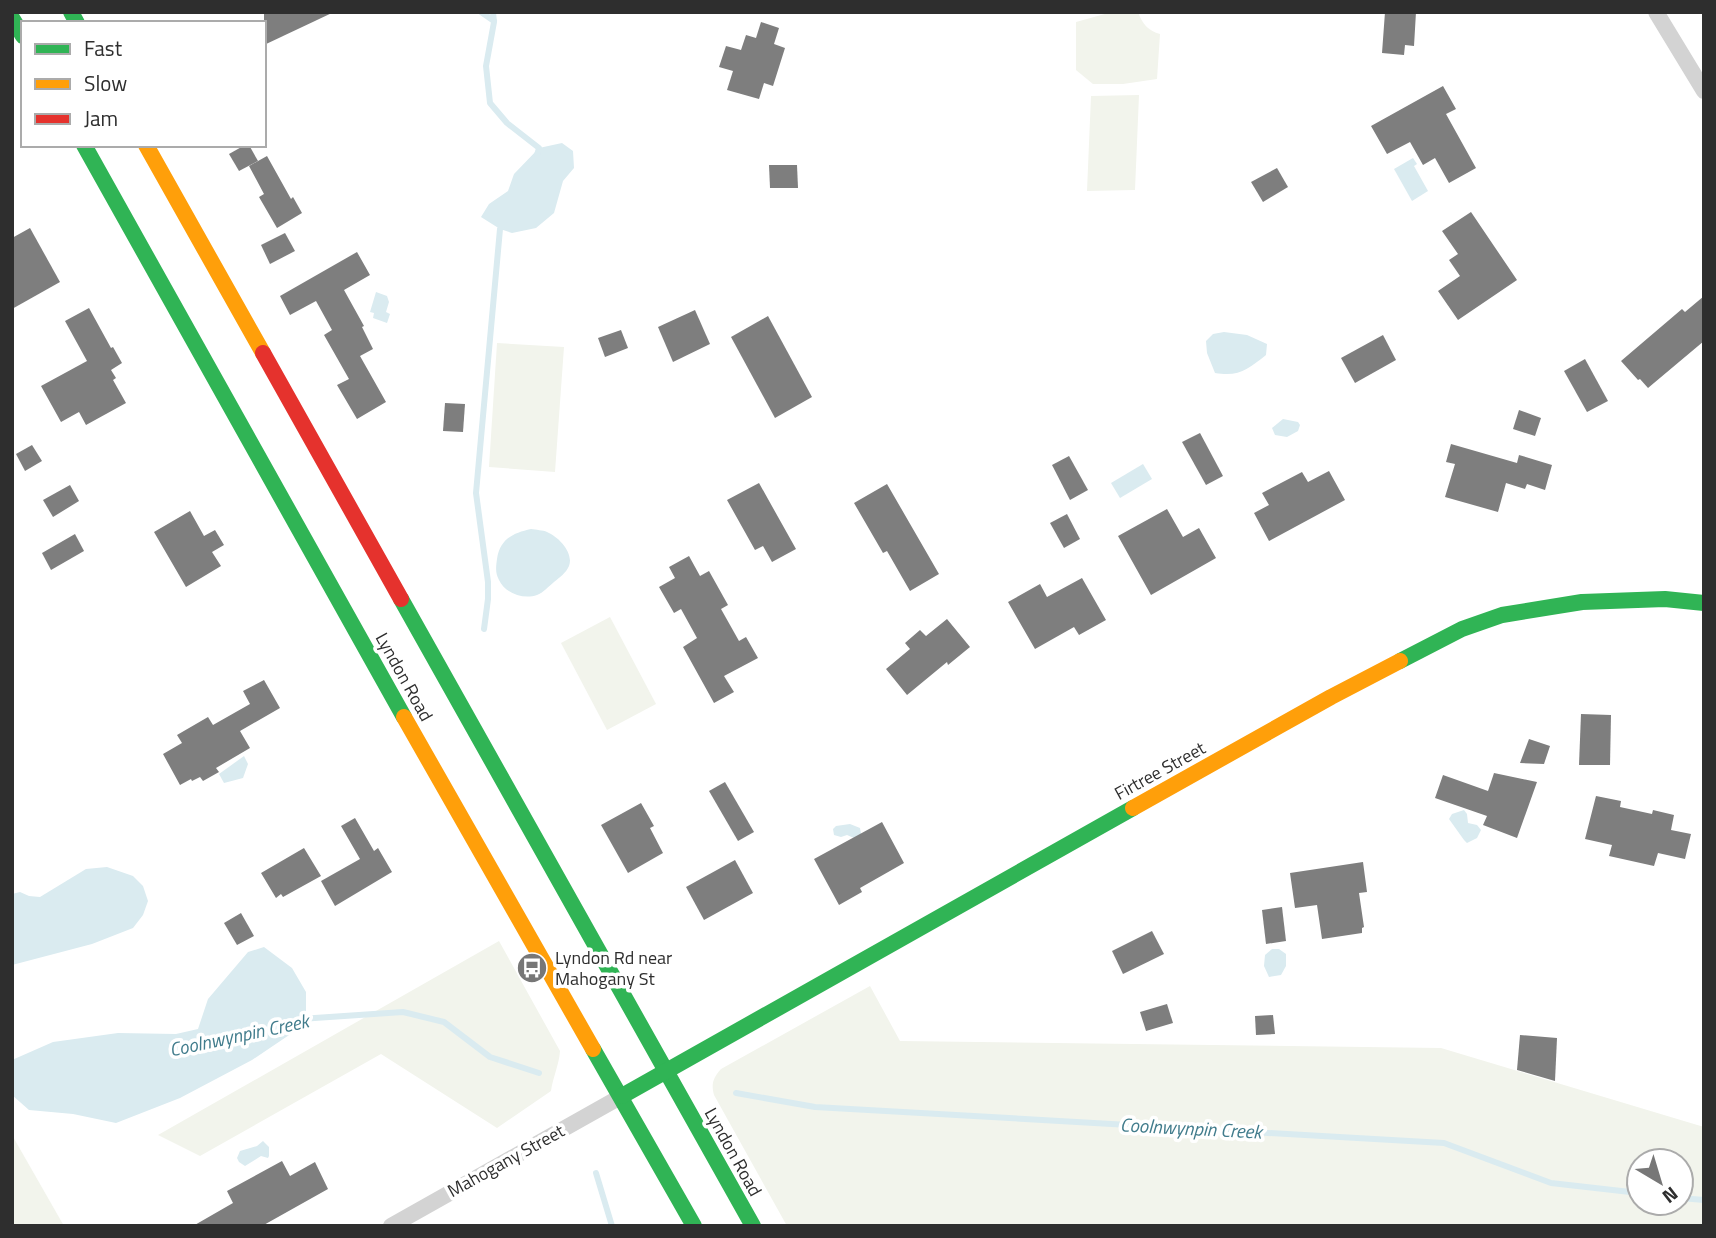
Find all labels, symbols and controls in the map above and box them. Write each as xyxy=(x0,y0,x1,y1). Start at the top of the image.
legend xyxy=(21,21,266,147)
text: Fast xyxy=(84,32,123,64)
text: Slow xyxy=(84,67,127,99)
text: Jam xyxy=(84,102,118,134)
street label: Lyndon Road xyxy=(369,627,440,726)
street label: Firtree Street xyxy=(1109,734,1211,807)
place label: Lyndon Rd near Mahogany St xyxy=(555,944,672,992)
bus stop icon: Lyndon Rd near Mahogany St xyxy=(515,951,549,985)
water label: Coolnwynpin Creek xyxy=(166,1005,314,1063)
street label: Lyndon Road xyxy=(698,1102,769,1201)
water label: Coolnwynpin Creek xyxy=(1119,1109,1265,1146)
street label: Mahogany Street xyxy=(442,1117,570,1204)
north arrow xyxy=(1625,1147,1695,1217)
text: N xyxy=(1657,1180,1685,1211)

